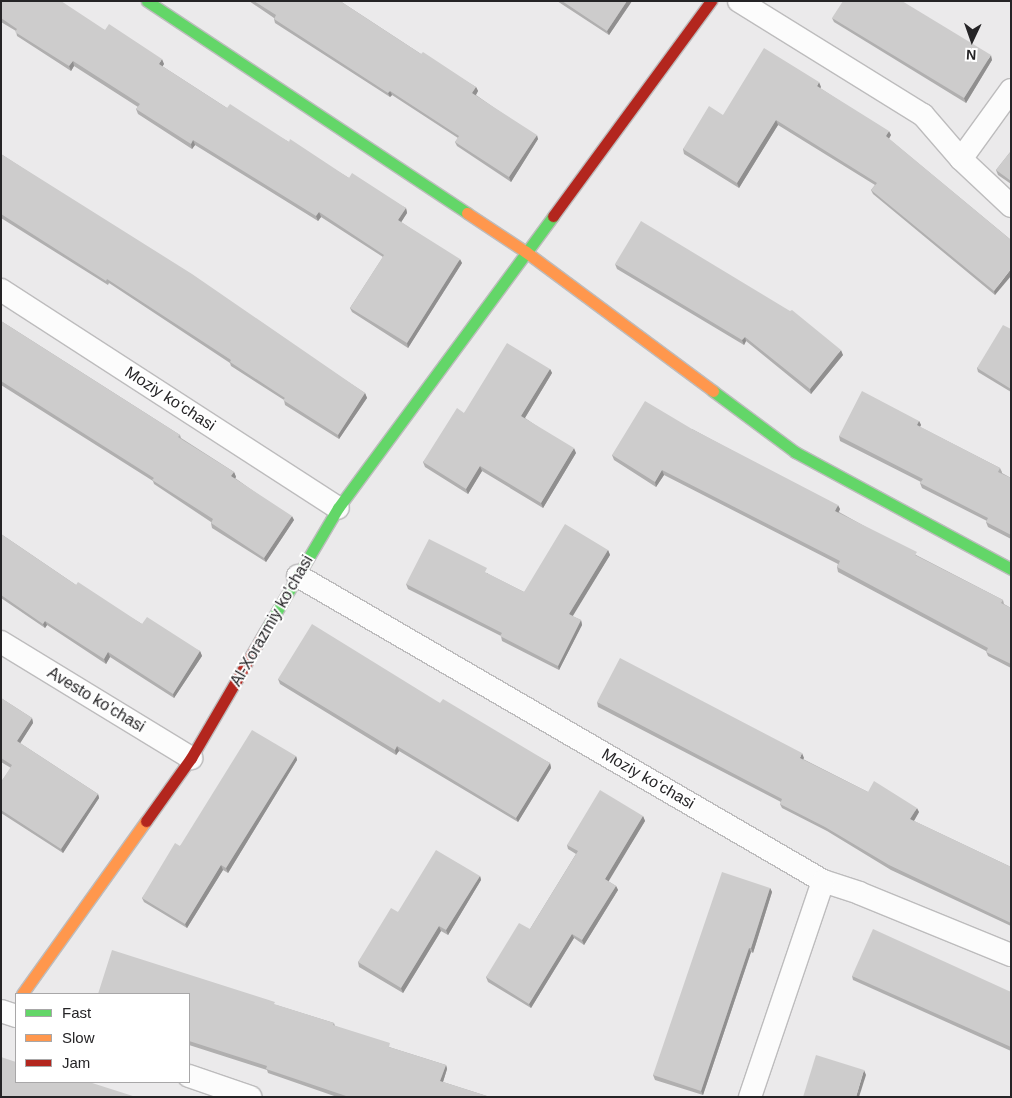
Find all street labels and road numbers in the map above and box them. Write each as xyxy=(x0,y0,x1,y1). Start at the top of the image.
street label: Moziy ko‘chasi xyxy=(121,363,219,435)
street label: Al-Xorazmiy ko'chasi xyxy=(227,552,317,690)
street label: Avesto ko'chasi xyxy=(44,663,148,737)
street label: Moziy ko‘chasi xyxy=(598,745,698,813)

